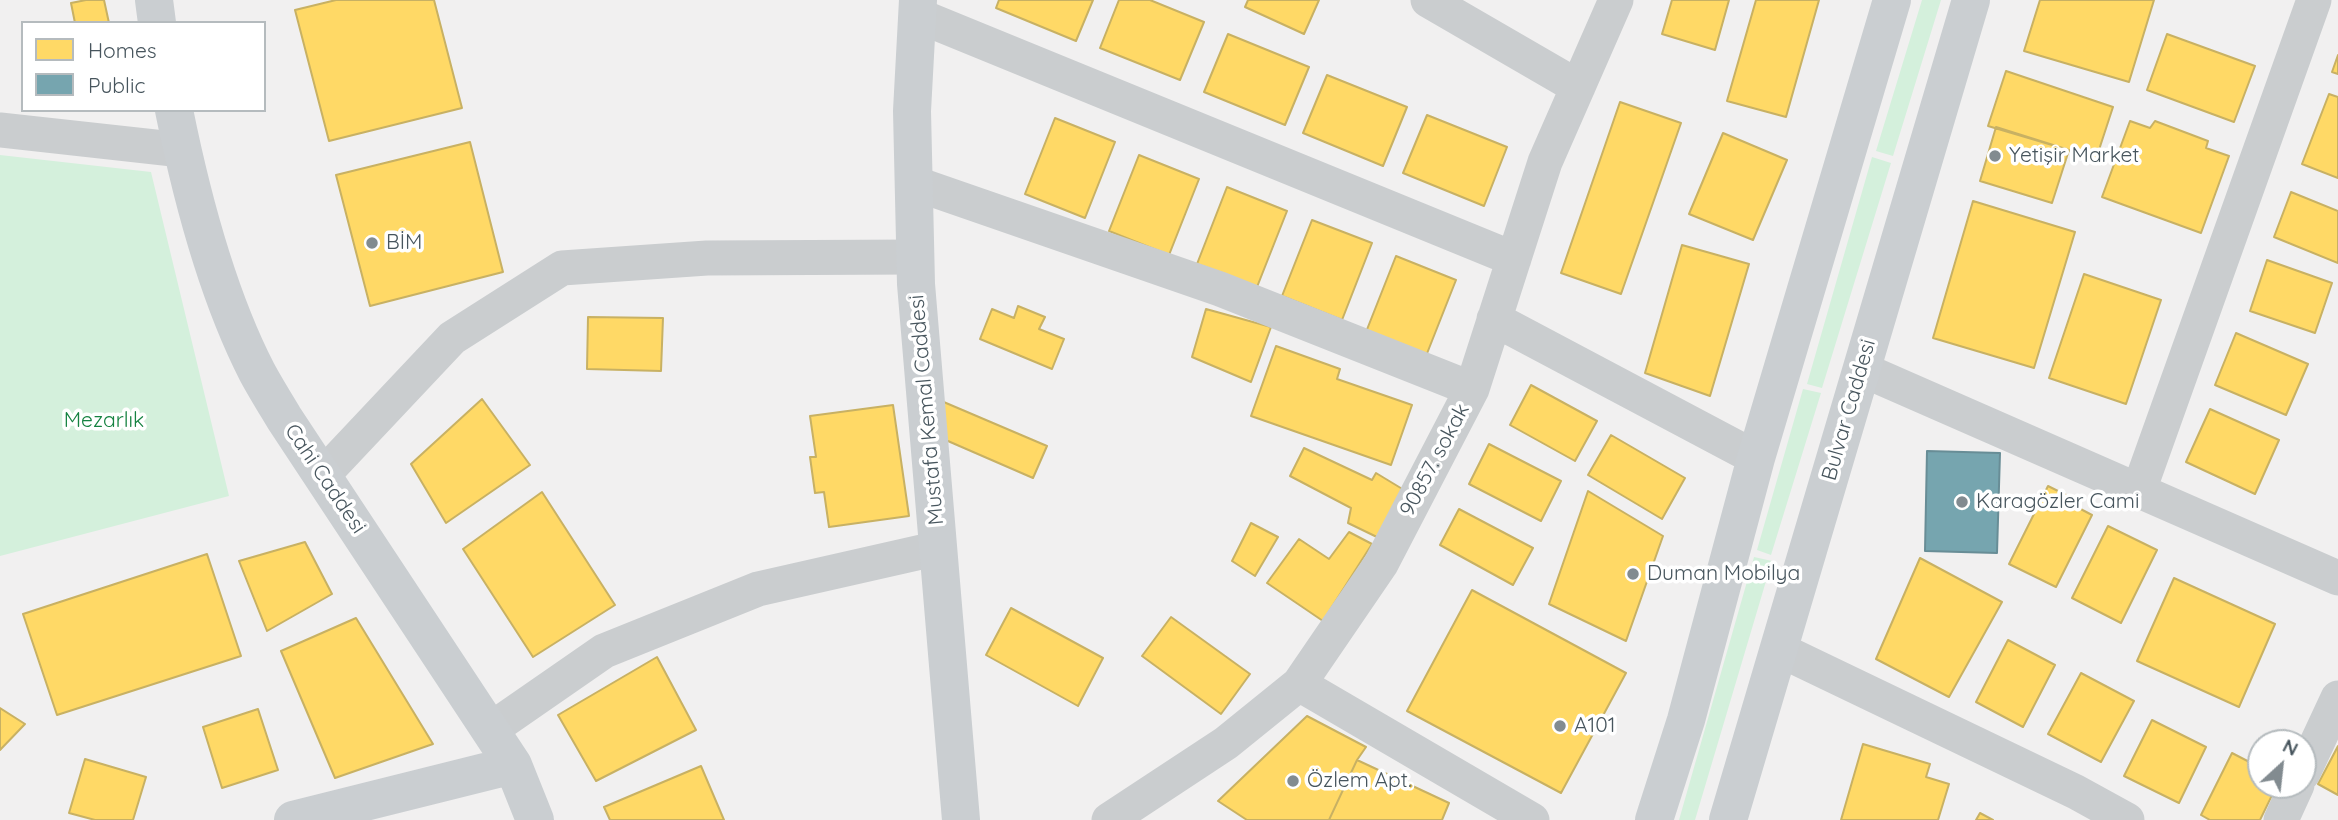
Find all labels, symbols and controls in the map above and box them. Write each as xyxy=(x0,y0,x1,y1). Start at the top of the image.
legend xyxy=(21,21,266,112)
text: Homes xyxy=(88,37,157,63)
text: Public xyxy=(88,72,145,98)
place label: Yetişir Market xyxy=(2009,143,2139,169)
marker: Yetişir Market xyxy=(1987,148,2003,164)
place label: BİM xyxy=(386,230,422,256)
marker: BİM xyxy=(364,235,380,251)
street label: Mustafa Kemal Caddesi xyxy=(904,294,950,526)
street label: Bulvar Caddesi xyxy=(1817,337,1881,483)
street label: 90857. sokak xyxy=(1395,400,1475,520)
park label: Mezarlık xyxy=(64,408,144,434)
street label: Cahi Caddesi xyxy=(279,419,371,539)
place label: Karagözler Cami xyxy=(1976,489,2139,515)
marker: Karagözler Cami xyxy=(1954,494,1970,510)
place label: Duman Mobilya xyxy=(1647,561,1800,587)
marker: Duman Mobilya xyxy=(1625,566,1641,582)
place label: A101 xyxy=(1574,713,1616,739)
marker: A101 xyxy=(1552,718,1568,734)
north arrow xyxy=(2247,729,2317,799)
text: N xyxy=(2279,733,2302,761)
place label: Özlem Apt. xyxy=(1307,768,1412,794)
marker: Özlem Apt. xyxy=(1285,773,1301,789)

